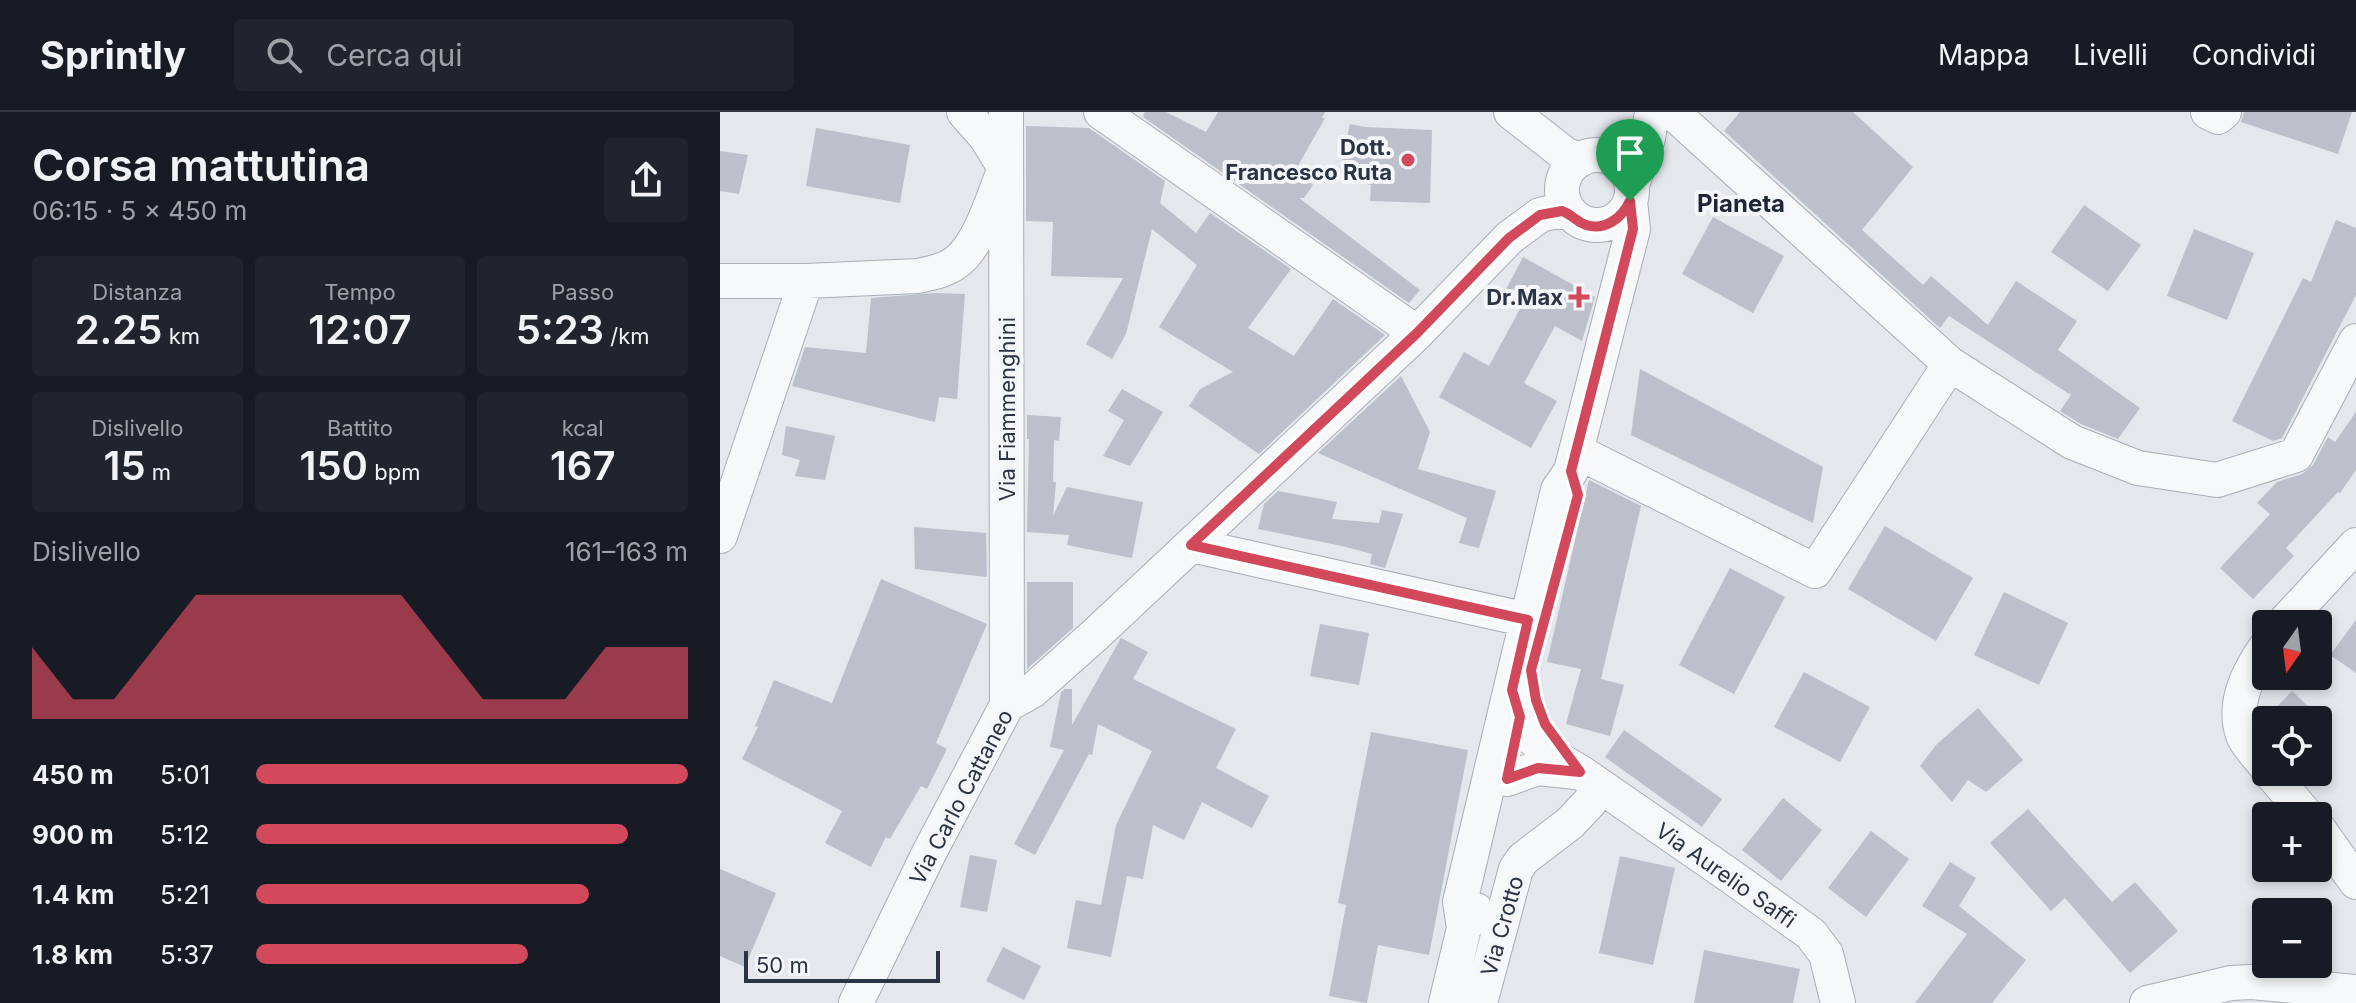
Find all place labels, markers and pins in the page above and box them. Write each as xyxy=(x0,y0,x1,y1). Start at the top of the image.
pin xyxy=(1596,119,1664,201)
place label: Dott. Francesco Ruta xyxy=(1225,134,1392,185)
marker: Dott. Francesco Ruta xyxy=(1399,151,1417,169)
place label: Dr.Max xyxy=(1486,284,1563,310)
marker: Dr.Max xyxy=(1570,288,1588,306)

